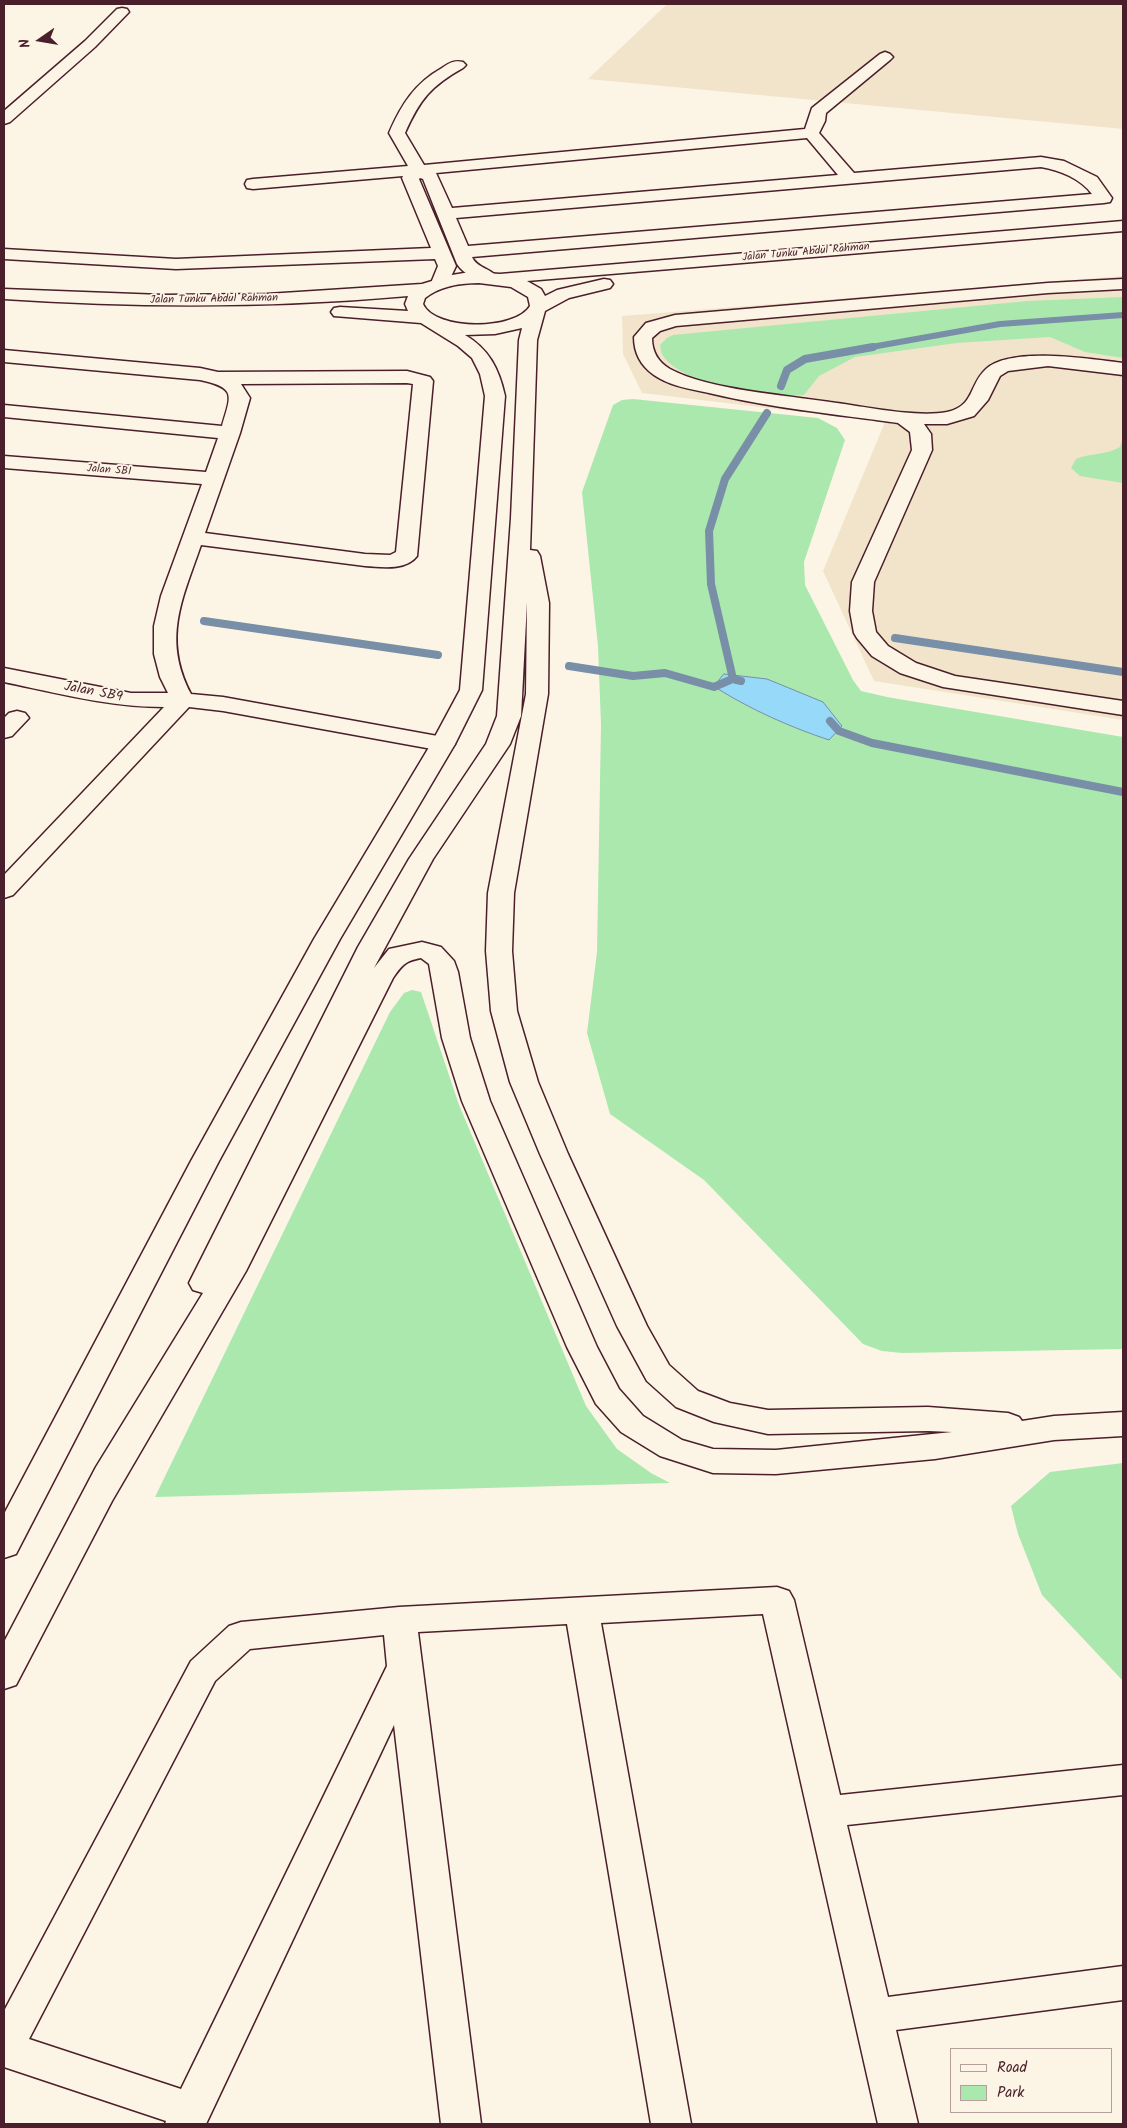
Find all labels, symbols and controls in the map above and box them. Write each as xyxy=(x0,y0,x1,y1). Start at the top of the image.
north arrow xyxy=(15,15,65,65)
text: N xyxy=(14,37,37,50)
street label: Jalan Tunku Abdul Rahman xyxy=(742,241,870,265)
street label: Jalan Tunku Abdul Rahman xyxy=(150,292,278,308)
street label: Jalan SB1 xyxy=(86,463,132,479)
street label: Jalan SB9 xyxy=(62,679,124,707)
legend xyxy=(950,2048,1112,2113)
text: Road xyxy=(997,2056,1027,2080)
text: Park xyxy=(997,2081,1024,2105)

